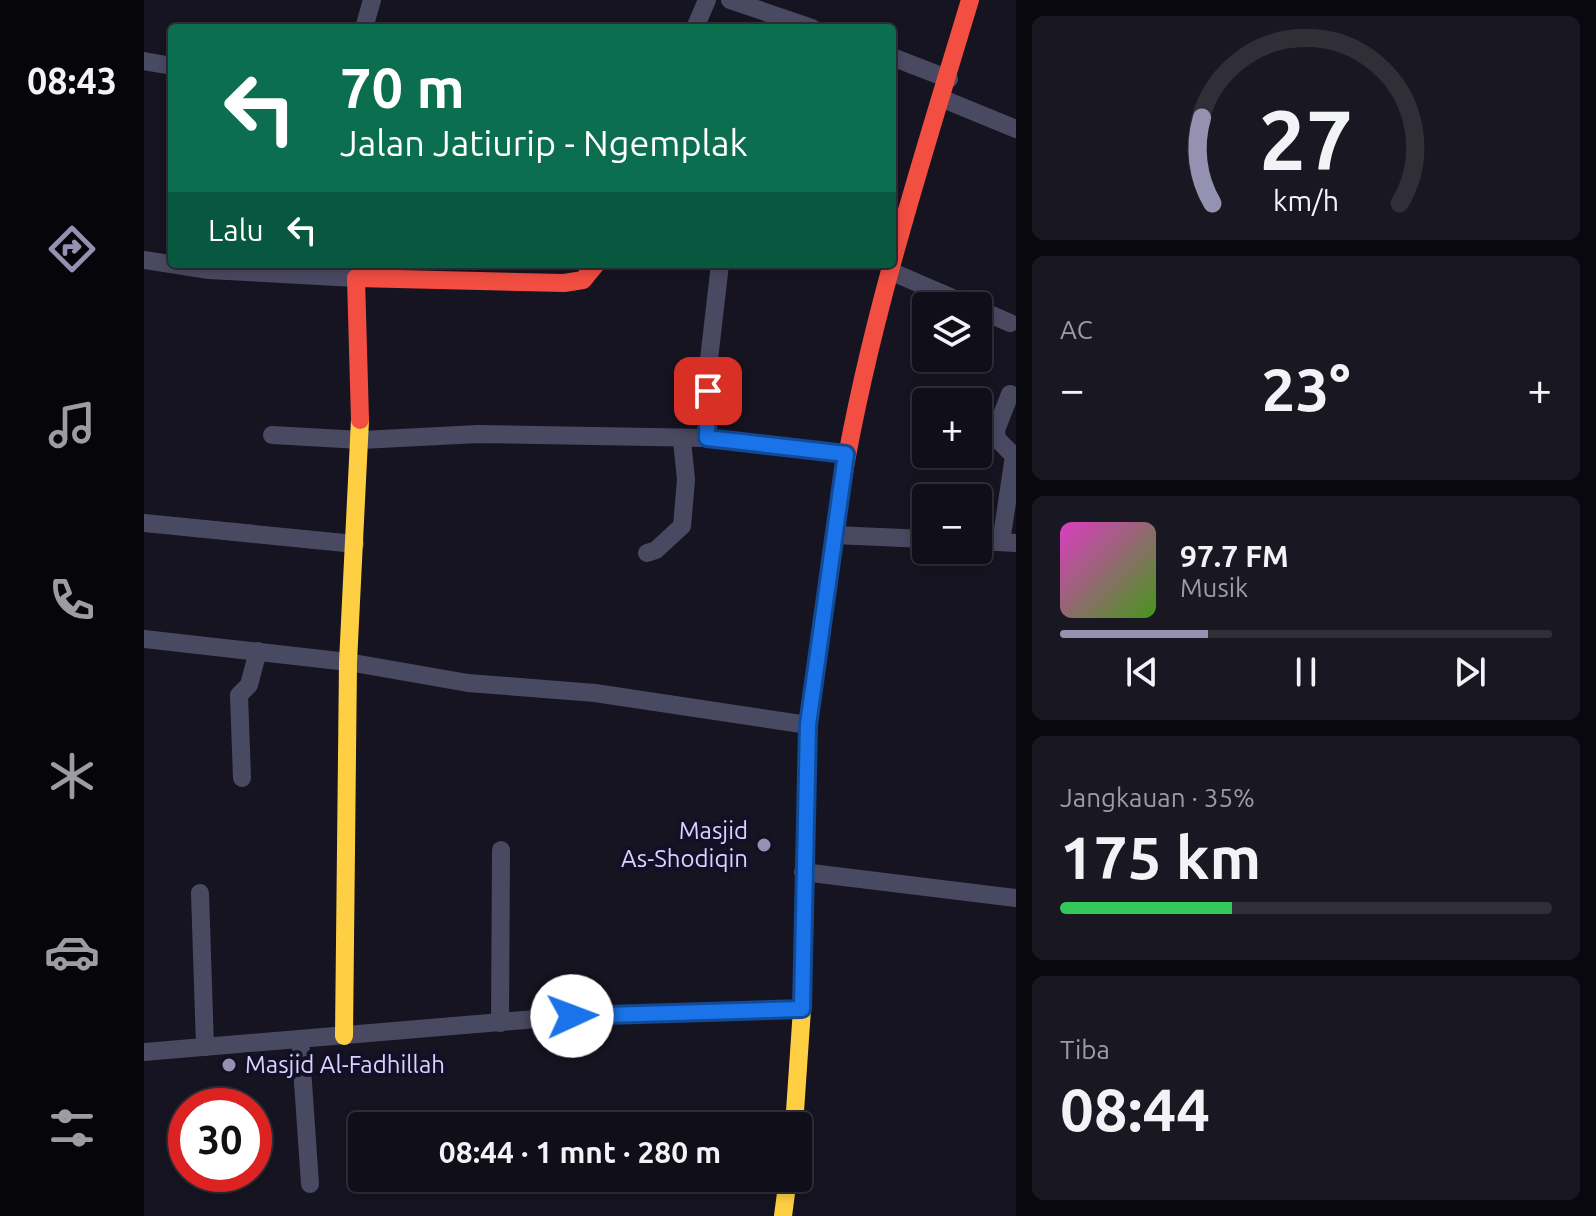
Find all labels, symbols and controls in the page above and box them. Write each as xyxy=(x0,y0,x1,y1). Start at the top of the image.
icon: left xyxy=(208,56,312,160)
text: 70 m xyxy=(340,56,465,119)
text: 08:43 xyxy=(27,60,117,101)
text: 27 xyxy=(1259,92,1353,186)
text: Jalan Jatiurip - Ngemplak xyxy=(340,122,748,163)
text: km/h xyxy=(1273,184,1339,216)
icon: left xyxy=(280,208,324,252)
text: Lalu xyxy=(208,213,264,247)
icon: directions xyxy=(44,221,100,277)
map controls xyxy=(912,292,992,564)
button: layers xyxy=(912,292,992,372)
text: AC xyxy=(1060,315,1093,344)
text: 23° xyxy=(1262,355,1350,422)
pin xyxy=(674,357,742,425)
text: − xyxy=(1060,364,1085,413)
text: + xyxy=(1527,364,1552,413)
icon: arrive xyxy=(686,369,730,413)
button: + xyxy=(912,388,992,468)
icon: music xyxy=(44,397,100,453)
button: − xyxy=(912,484,992,564)
text: 97.7 FM xyxy=(1180,539,1289,573)
icon: phone xyxy=(44,572,100,628)
text: Musik xyxy=(1180,573,1248,602)
icon: previous xyxy=(1120,650,1164,694)
icon: pause xyxy=(1284,650,1328,694)
icon: next xyxy=(1448,650,1492,694)
icon: climate xyxy=(44,748,100,804)
text: Jangkauan · 35% xyxy=(1060,783,1255,812)
place label: Masjid As-Shodiqin xyxy=(621,817,748,872)
text: 175 km xyxy=(1060,823,1261,890)
marker: Masjid As-Shodiqin xyxy=(755,836,773,854)
icon: car xyxy=(44,924,100,980)
position arrow xyxy=(530,974,614,1058)
text: Tiba xyxy=(1060,1035,1110,1064)
place label: Masjid Al-Fadhillah xyxy=(245,1051,445,1078)
marker: Masjid Al-Fadhillah xyxy=(220,1056,238,1074)
text: 08:44 xyxy=(1060,1075,1210,1142)
speed limit sign: 30 xyxy=(168,1088,272,1192)
icon: filters xyxy=(44,1100,100,1156)
text: 08:44 · 1 mnt · 280 m xyxy=(439,1135,721,1169)

